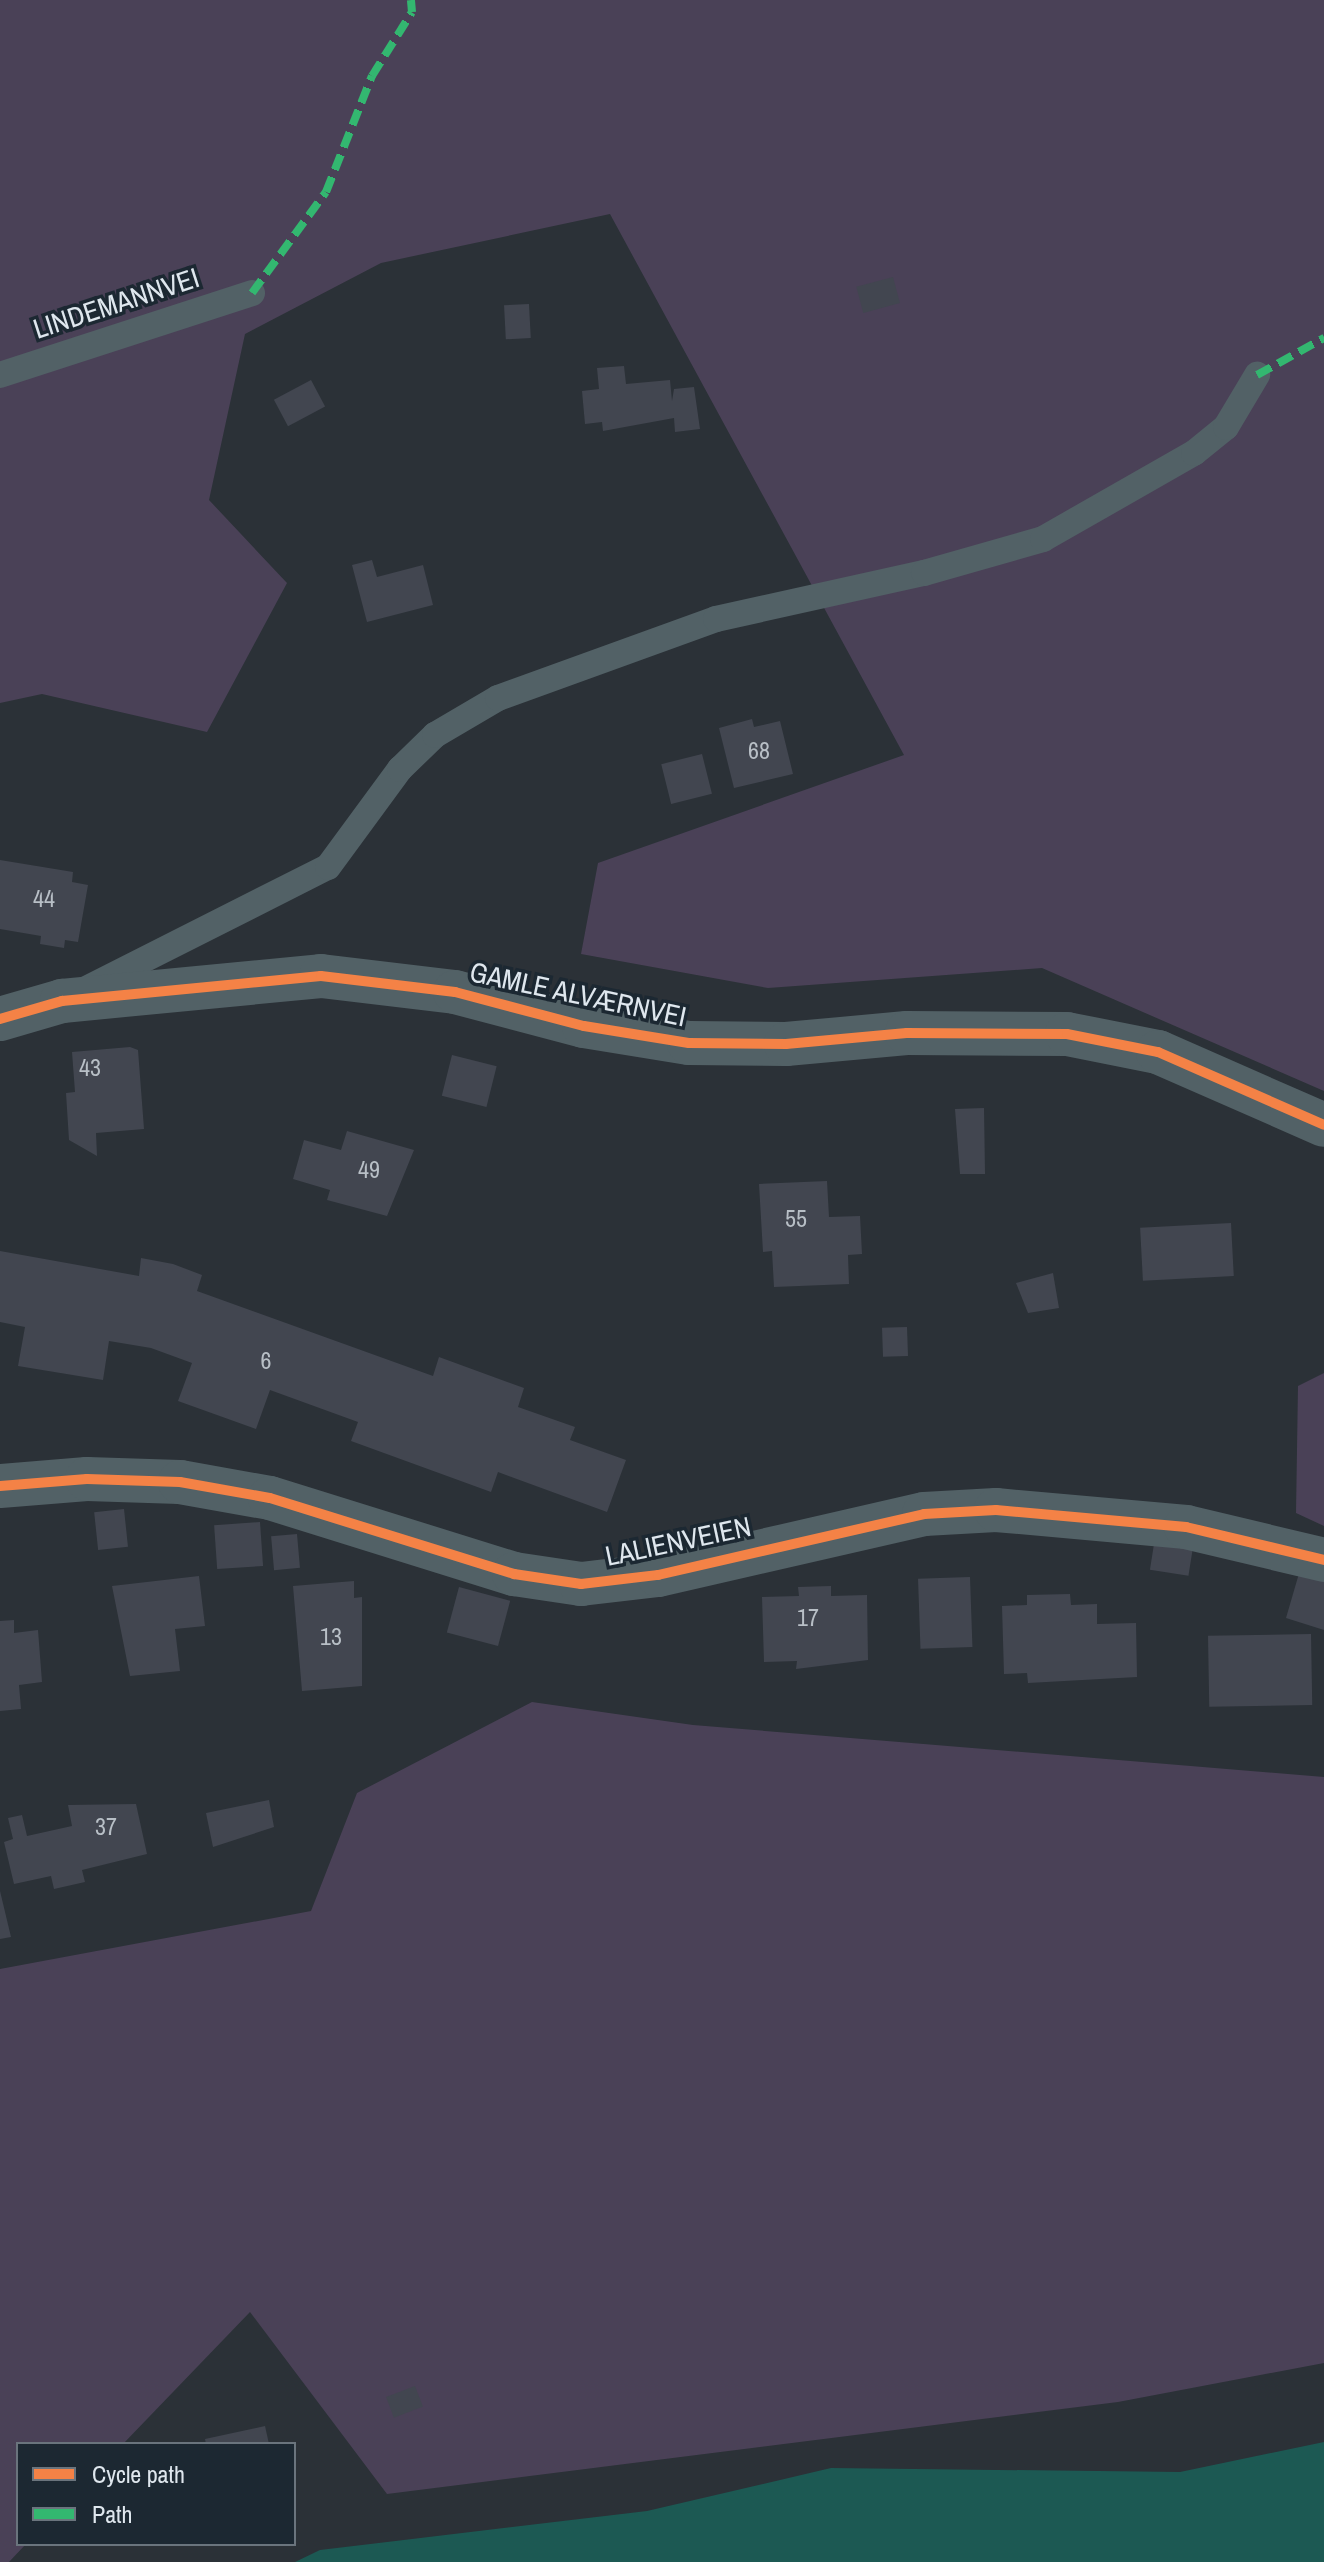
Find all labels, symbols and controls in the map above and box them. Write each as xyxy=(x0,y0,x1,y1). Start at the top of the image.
street label: LINDEMANNVEI xyxy=(29,260,203,346)
house number: 68 xyxy=(748,737,770,765)
house number: 44 xyxy=(33,885,55,913)
street label: GAMLE ALVÆRNVEI xyxy=(466,955,690,1033)
house number: 43 xyxy=(79,1054,101,1082)
house number: 49 xyxy=(358,1156,380,1184)
house number: 55 xyxy=(785,1205,807,1233)
house number: 6 xyxy=(261,1347,271,1375)
street label: LALIENVEIEN xyxy=(602,1509,754,1573)
house number: 17 xyxy=(797,1604,819,1632)
house number: 13 xyxy=(320,1623,342,1651)
house number: 37 xyxy=(95,1813,117,1841)
legend xyxy=(16,2442,296,2546)
text: Cycle path xyxy=(92,2458,185,2490)
text: Path xyxy=(92,2498,133,2530)

